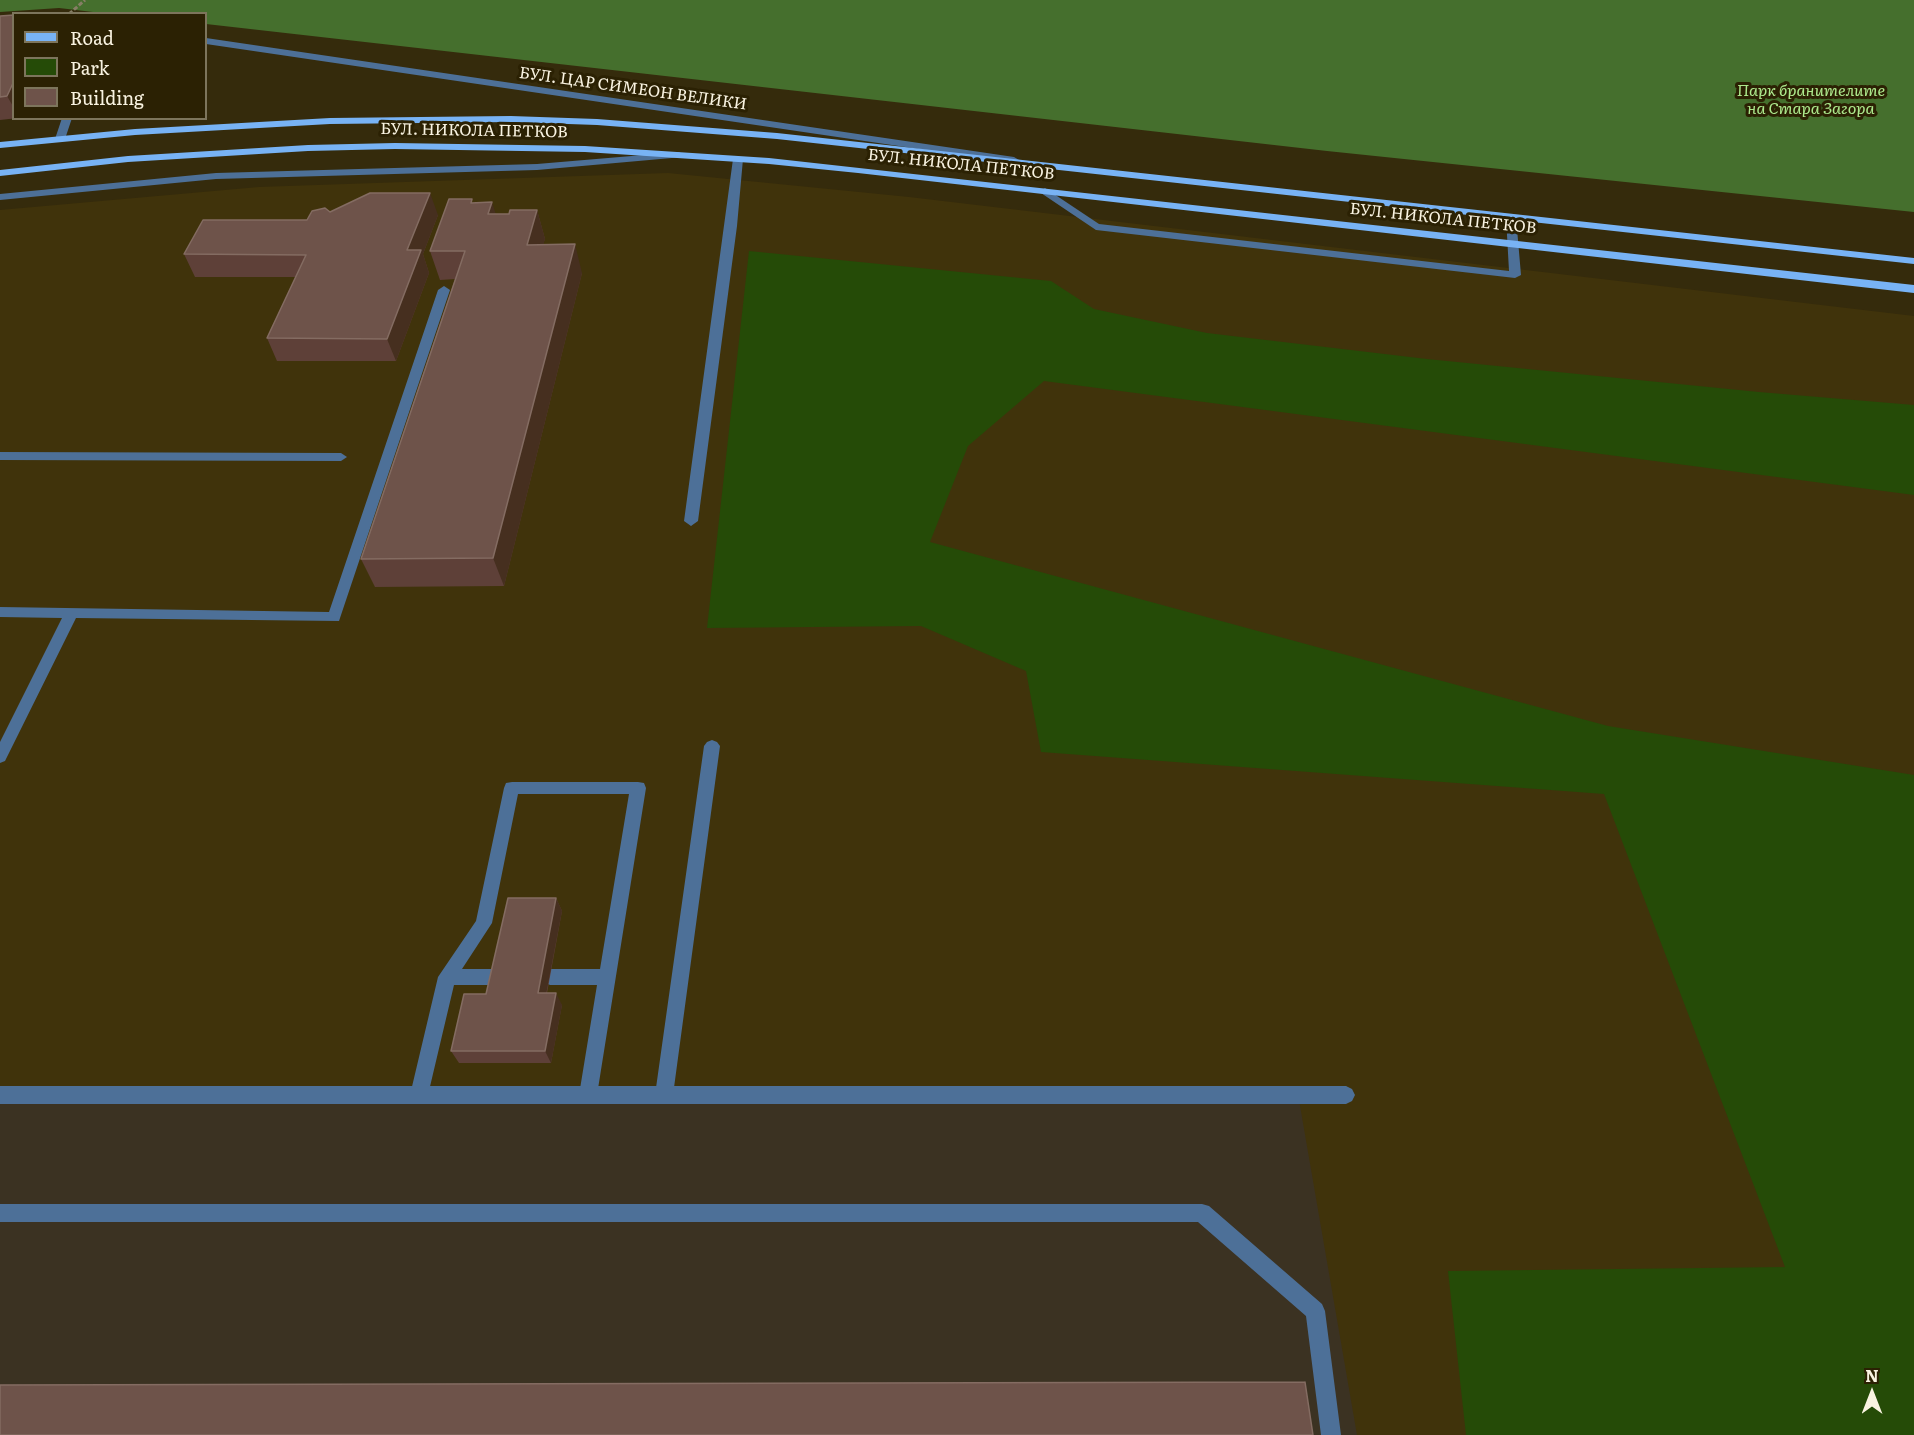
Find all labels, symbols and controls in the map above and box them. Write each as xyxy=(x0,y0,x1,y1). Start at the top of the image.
legend xyxy=(12,12,207,120)
text: Road xyxy=(70,24,114,51)
text: Park xyxy=(70,54,109,81)
street label: БУЛ. ЦАР СИМЕОН ВЕЛИКИ xyxy=(518,64,748,114)
park label: Парк бранителите на Стара Загора xyxy=(1737,81,1885,119)
text: Building xyxy=(70,84,144,111)
street label: БУЛ. НИКОЛА ПЕТКОВ xyxy=(380,120,568,142)
street label: БУЛ. НИКОЛА ПЕТКОВ xyxy=(867,146,1055,184)
street label: БУЛ. НИКОЛА ПЕТКОВ xyxy=(1349,200,1537,238)
north arrow xyxy=(1842,1363,1902,1423)
text: N xyxy=(1865,1363,1879,1387)

